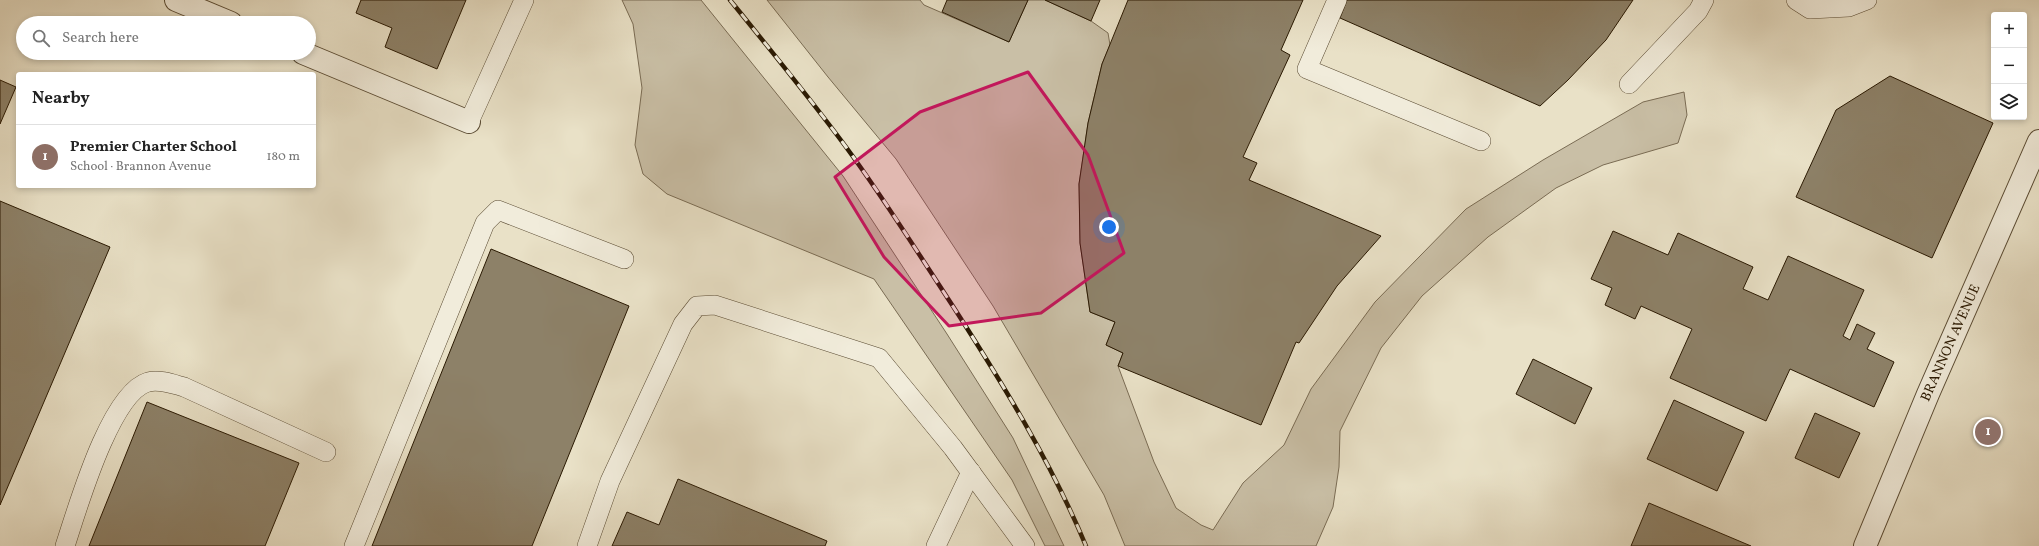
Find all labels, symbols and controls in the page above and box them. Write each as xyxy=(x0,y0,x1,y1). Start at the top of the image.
map controls xyxy=(1991,12,2027,120)
button: + xyxy=(1991,12,2027,48)
search box xyxy=(16,16,316,60)
icon: search xyxy=(30,27,52,49)
text: Search here xyxy=(62,28,139,49)
button: − xyxy=(1991,48,2027,84)
button: layers xyxy=(1991,84,2027,120)
text: Nearby xyxy=(32,87,90,110)
text: Premier Charter School xyxy=(70,137,237,158)
text: 1 xyxy=(42,148,48,166)
text: 180 m xyxy=(266,148,300,166)
text: School · Brannon Avenue xyxy=(70,158,211,176)
your location xyxy=(1099,217,1119,237)
street label: BRANNON AVENUE xyxy=(1917,281,1985,405)
pin: 1 xyxy=(1975,417,2001,447)

